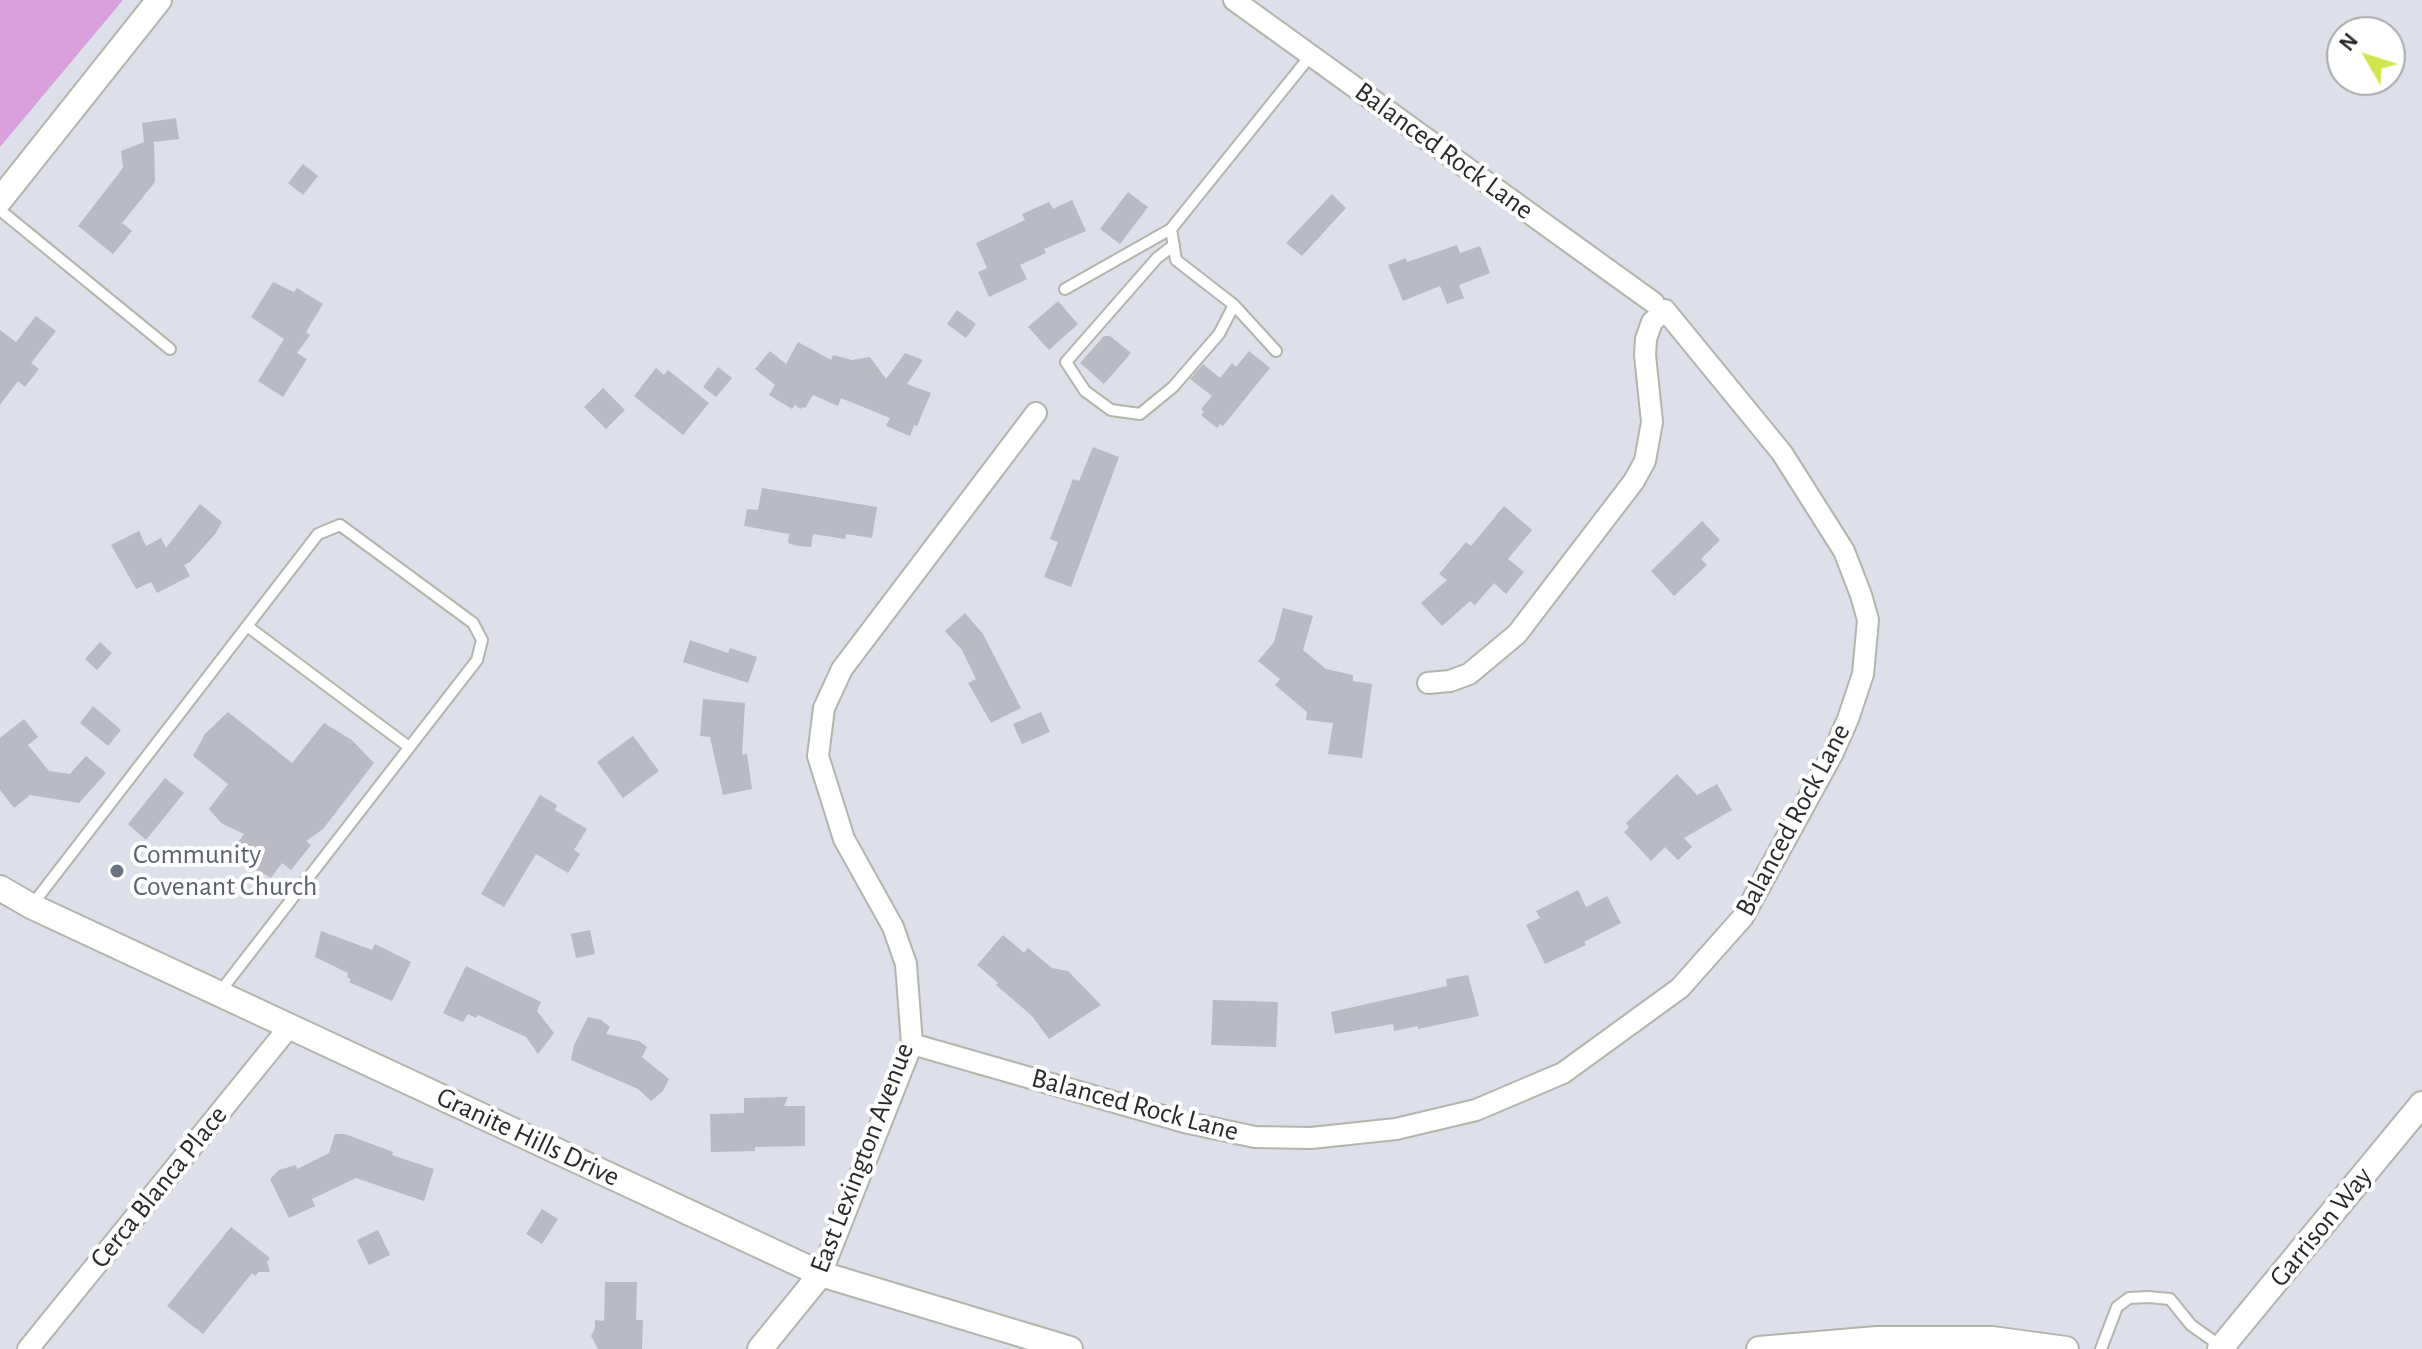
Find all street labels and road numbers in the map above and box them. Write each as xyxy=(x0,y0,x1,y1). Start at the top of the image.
street label: Balanced Rock Lane xyxy=(1348,75,1540,227)
street label: Balanced Rock Lane xyxy=(1728,718,1858,922)
street label: East Lexington Avenue xyxy=(803,1038,921,1278)
street label: Balanced Rock Lane xyxy=(1028,1061,1242,1149)
street label: Granite Hills Drive xyxy=(431,1080,625,1194)
street label: Cerca Blanca Place xyxy=(83,1099,235,1275)
street label: Garrison Way xyxy=(2262,1160,2380,1294)

